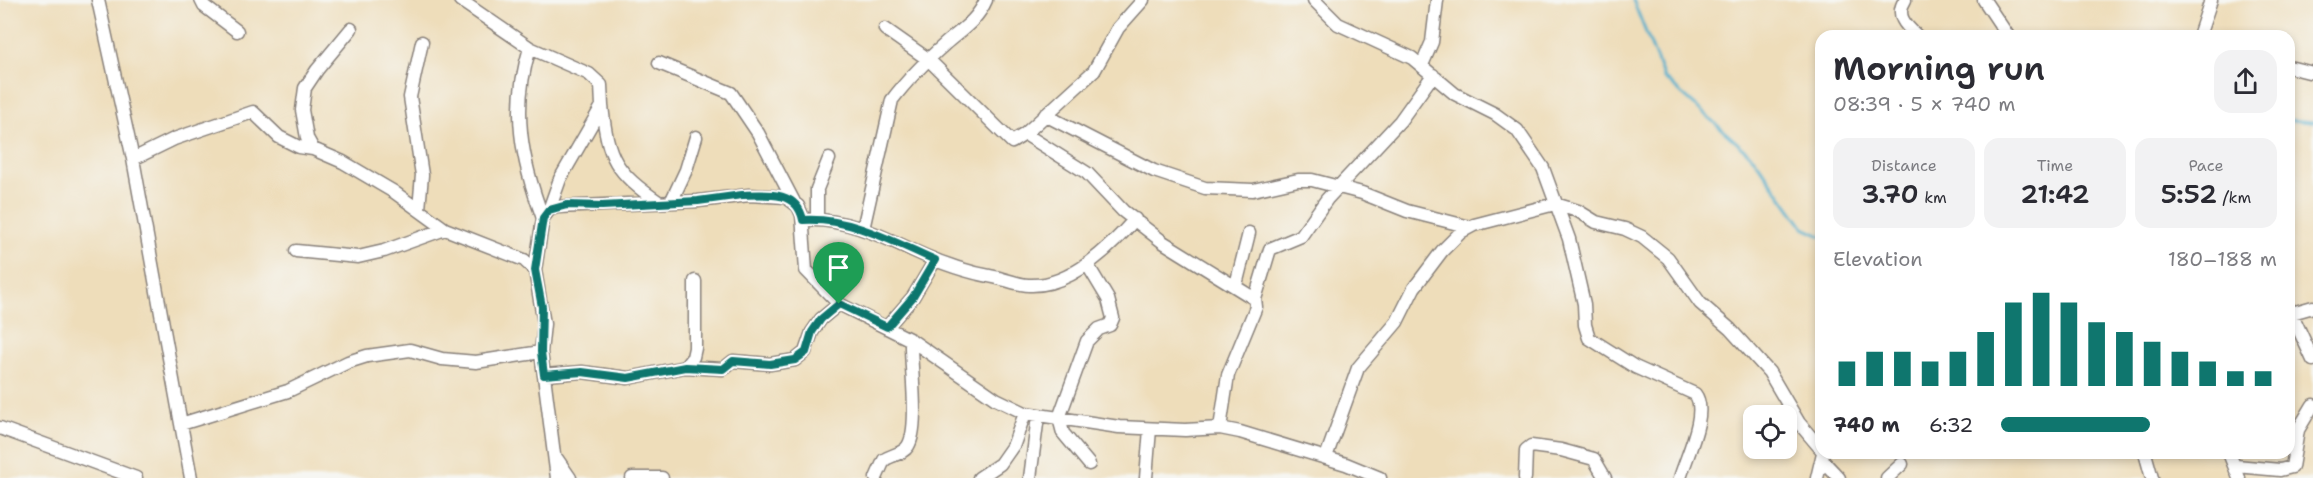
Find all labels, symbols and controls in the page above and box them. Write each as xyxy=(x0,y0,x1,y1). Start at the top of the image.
text: Morning run xyxy=(1833,46,2045,91)
button: share xyxy=(2214,50,2277,113)
text: 08:39 · 5 × 740 m xyxy=(1833,91,2015,117)
text: Distance xyxy=(1871,155,1937,176)
text: Time xyxy=(2037,155,2073,176)
text: Pace xyxy=(2188,155,2224,176)
text: 3.70 xyxy=(1861,176,1919,211)
text: 21:42 xyxy=(2020,176,2090,211)
text: 5:52 xyxy=(2161,176,2217,211)
text: km xyxy=(1919,187,1947,208)
text: /km xyxy=(2217,187,2251,208)
pin xyxy=(813,242,864,304)
text: Elevation xyxy=(1833,246,1923,272)
text: 180–188 m xyxy=(2168,246,2277,272)
icon: arrive xyxy=(822,251,855,284)
map controls xyxy=(1743,405,1797,459)
button: locate xyxy=(1743,405,1797,459)
text: 740 m xyxy=(1833,412,1900,438)
text: 6:32 xyxy=(1929,412,1973,438)

